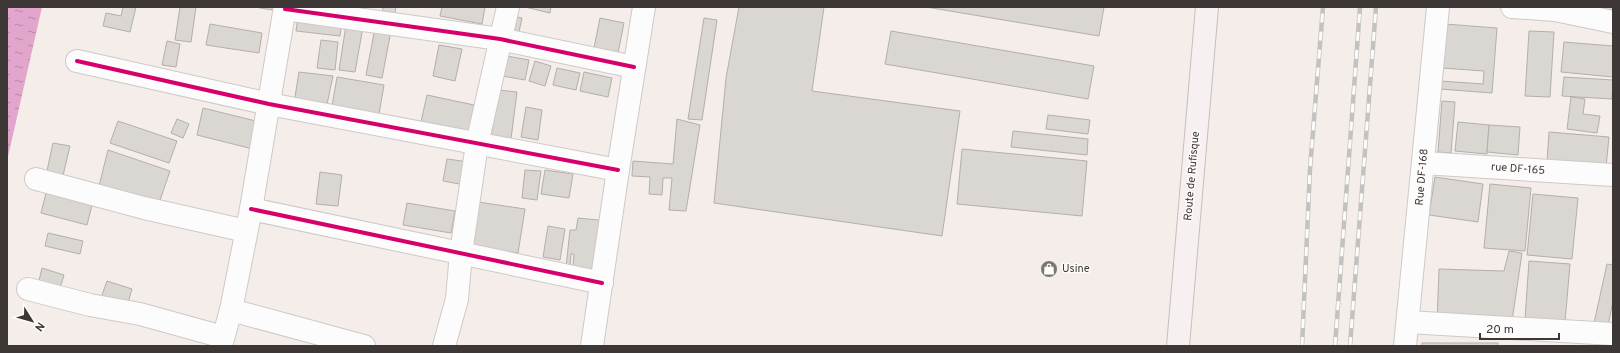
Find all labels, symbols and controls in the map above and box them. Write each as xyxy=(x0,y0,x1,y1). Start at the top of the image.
street label: Route de Rufisque xyxy=(1181,131,1203,221)
street label: Rue DF-168 xyxy=(1413,148,1431,206)
street label: rue DF-165 xyxy=(1491,160,1546,178)
shop icon: Usine xyxy=(1039,259,1059,279)
place label: Usine xyxy=(1062,262,1090,276)
north arrow xyxy=(12,301,52,341)
scale bar xyxy=(1480,315,1559,341)
text: N xyxy=(31,319,47,334)
text: 20 m xyxy=(1486,322,1514,338)

